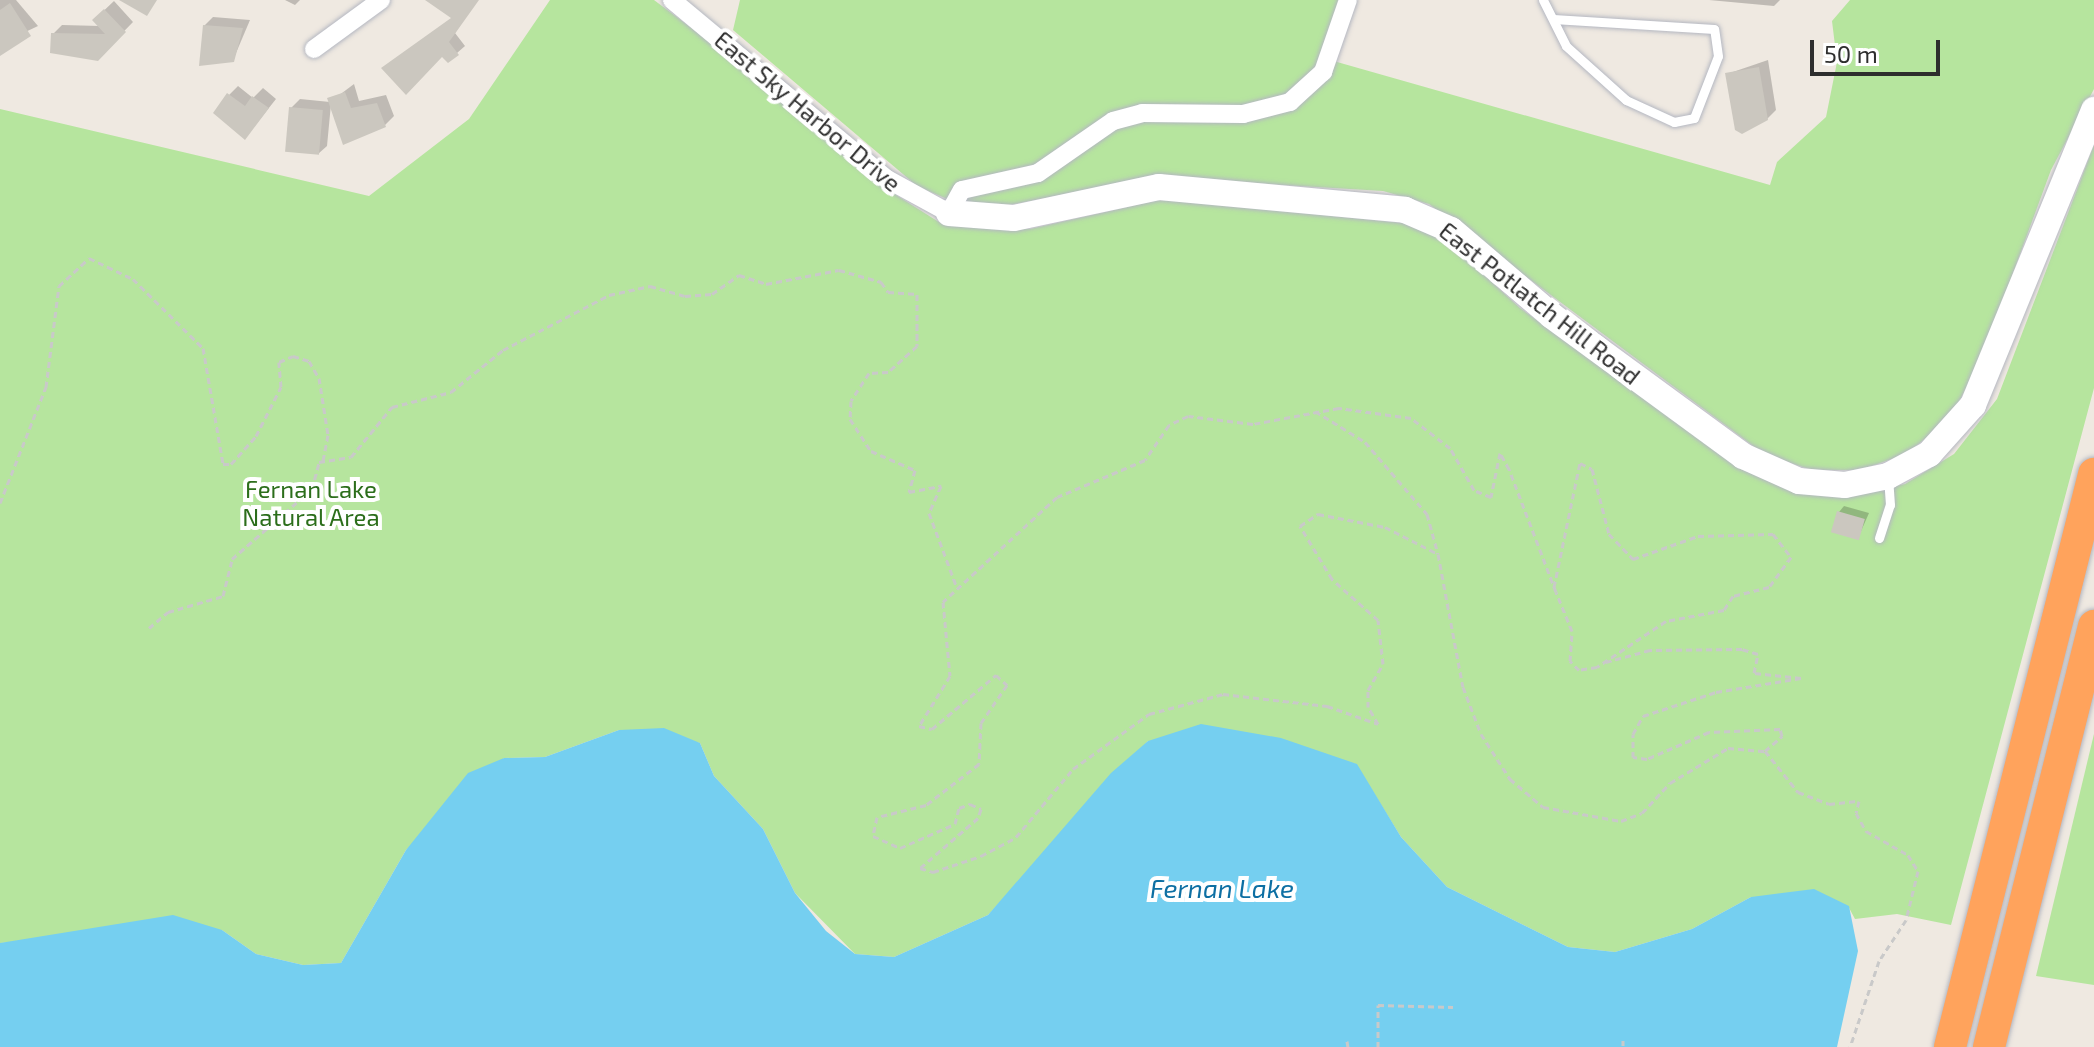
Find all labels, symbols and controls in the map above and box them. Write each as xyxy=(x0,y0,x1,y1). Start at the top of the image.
street label: East Sky Harbor Drive xyxy=(709,24,907,198)
scale bar xyxy=(1814,24,1944,74)
text: 50 m xyxy=(1824,39,1878,68)
street label: East Potlatch Hill Road xyxy=(1434,215,1646,391)
park label: Fernan Lake Natural Area xyxy=(242,475,380,531)
water label: Fernan Lake xyxy=(1150,872,1294,904)

